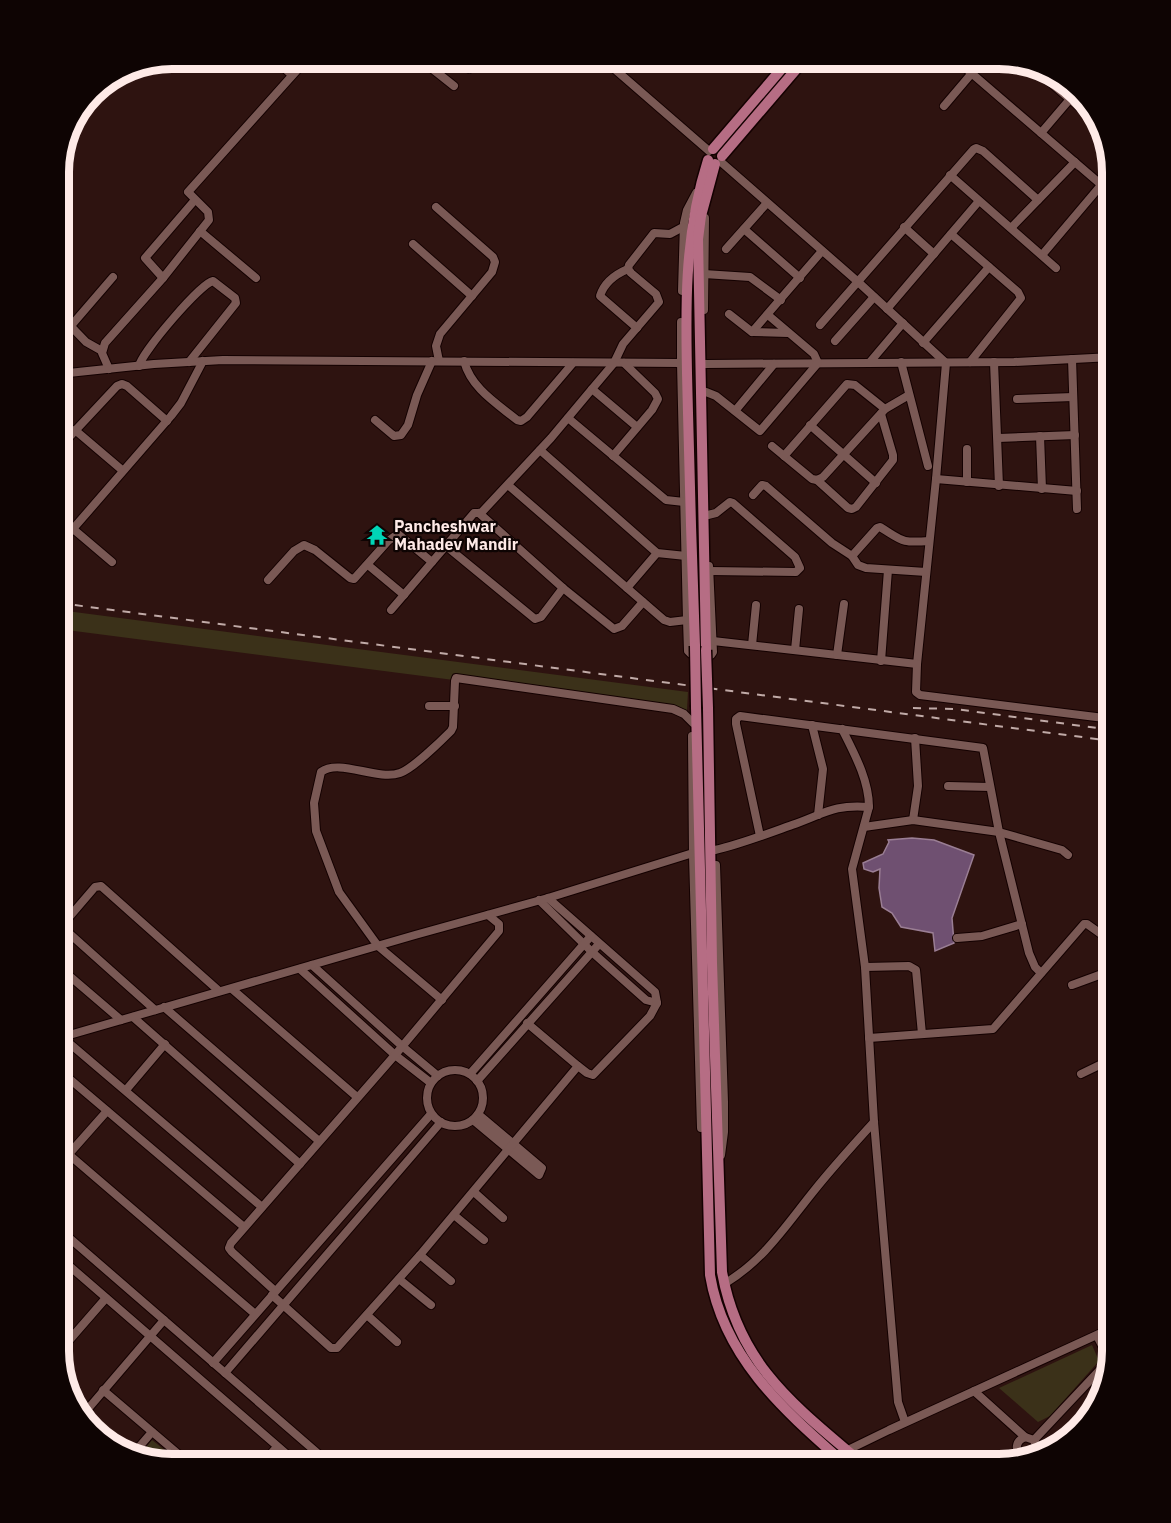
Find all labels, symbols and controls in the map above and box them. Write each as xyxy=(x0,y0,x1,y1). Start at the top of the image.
place label: Pancheshwar Mahadev Mandir xyxy=(394,516,519,554)
temple icon: Pancheshwar Mahadev Mandir xyxy=(365,523,389,547)

